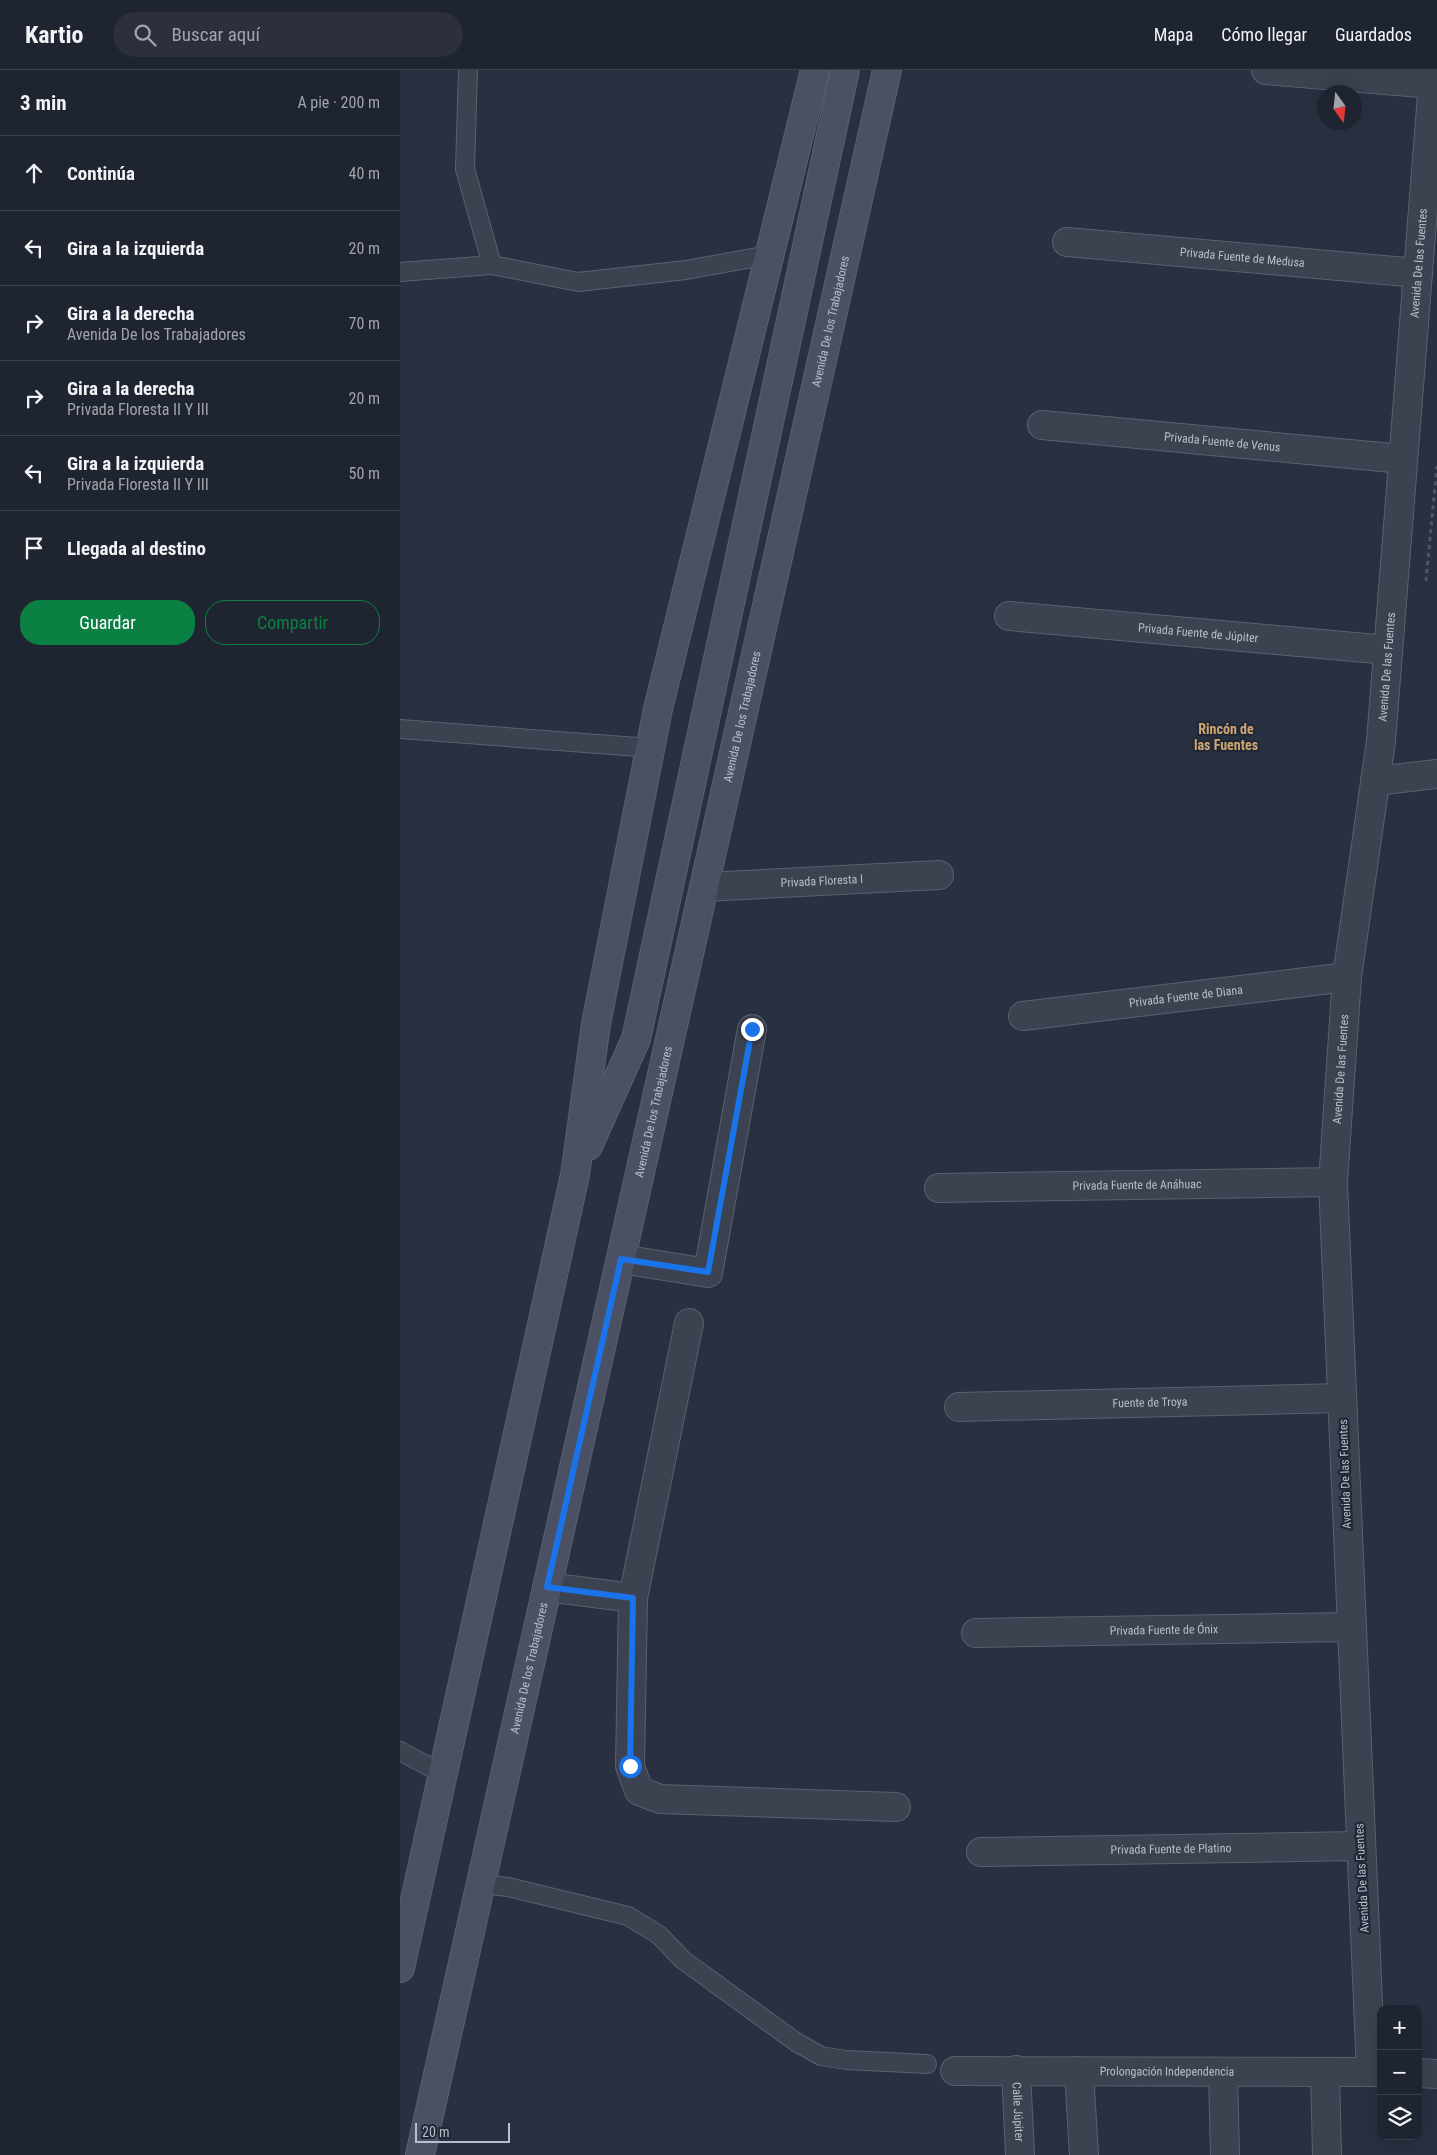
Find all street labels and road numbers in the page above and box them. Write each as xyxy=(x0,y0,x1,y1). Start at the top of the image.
street label: Avenida De las Fuentes xyxy=(1407,208,1430,319)
street label: Privada Fuente de Medusa xyxy=(1179,245,1306,270)
street label: Avenida De los Trabajadores xyxy=(809,254,852,388)
street label: Privada Fuente de Venus xyxy=(1163,430,1281,454)
street label: Avenida De las Fuentes xyxy=(1376,612,1398,722)
street label: Privada Fuente de Júpiter xyxy=(1138,621,1259,645)
street label: Avenida De los Trabajadores xyxy=(721,650,764,784)
street label: Privada Floresta I xyxy=(780,872,863,890)
street label: Privada Fuente de Diana xyxy=(1128,983,1244,1010)
street label: Avenida De las Fuentes xyxy=(1330,1014,1351,1124)
street label: Avenida De los Trabajadores xyxy=(632,1045,675,1179)
street label: Privada Fuente de Anáhuac xyxy=(1072,1177,1202,1193)
street label: Fuente de Troya xyxy=(1112,1395,1188,1410)
street label: Avenida De las Fuentes xyxy=(1336,1419,1354,1529)
street label: Avenida De los Trabajadores xyxy=(508,1601,551,1735)
street label: Privada Fuente de Ónix xyxy=(1110,1621,1218,1638)
street label: Avenida De las Fuentes xyxy=(1352,1823,1372,1933)
street label: Privada Fuente de Platino xyxy=(1110,1841,1232,1857)
street label: Prolongación Independencia xyxy=(1100,2064,1235,2079)
street label: Calle Júpiter xyxy=(1010,2082,1026,2142)

